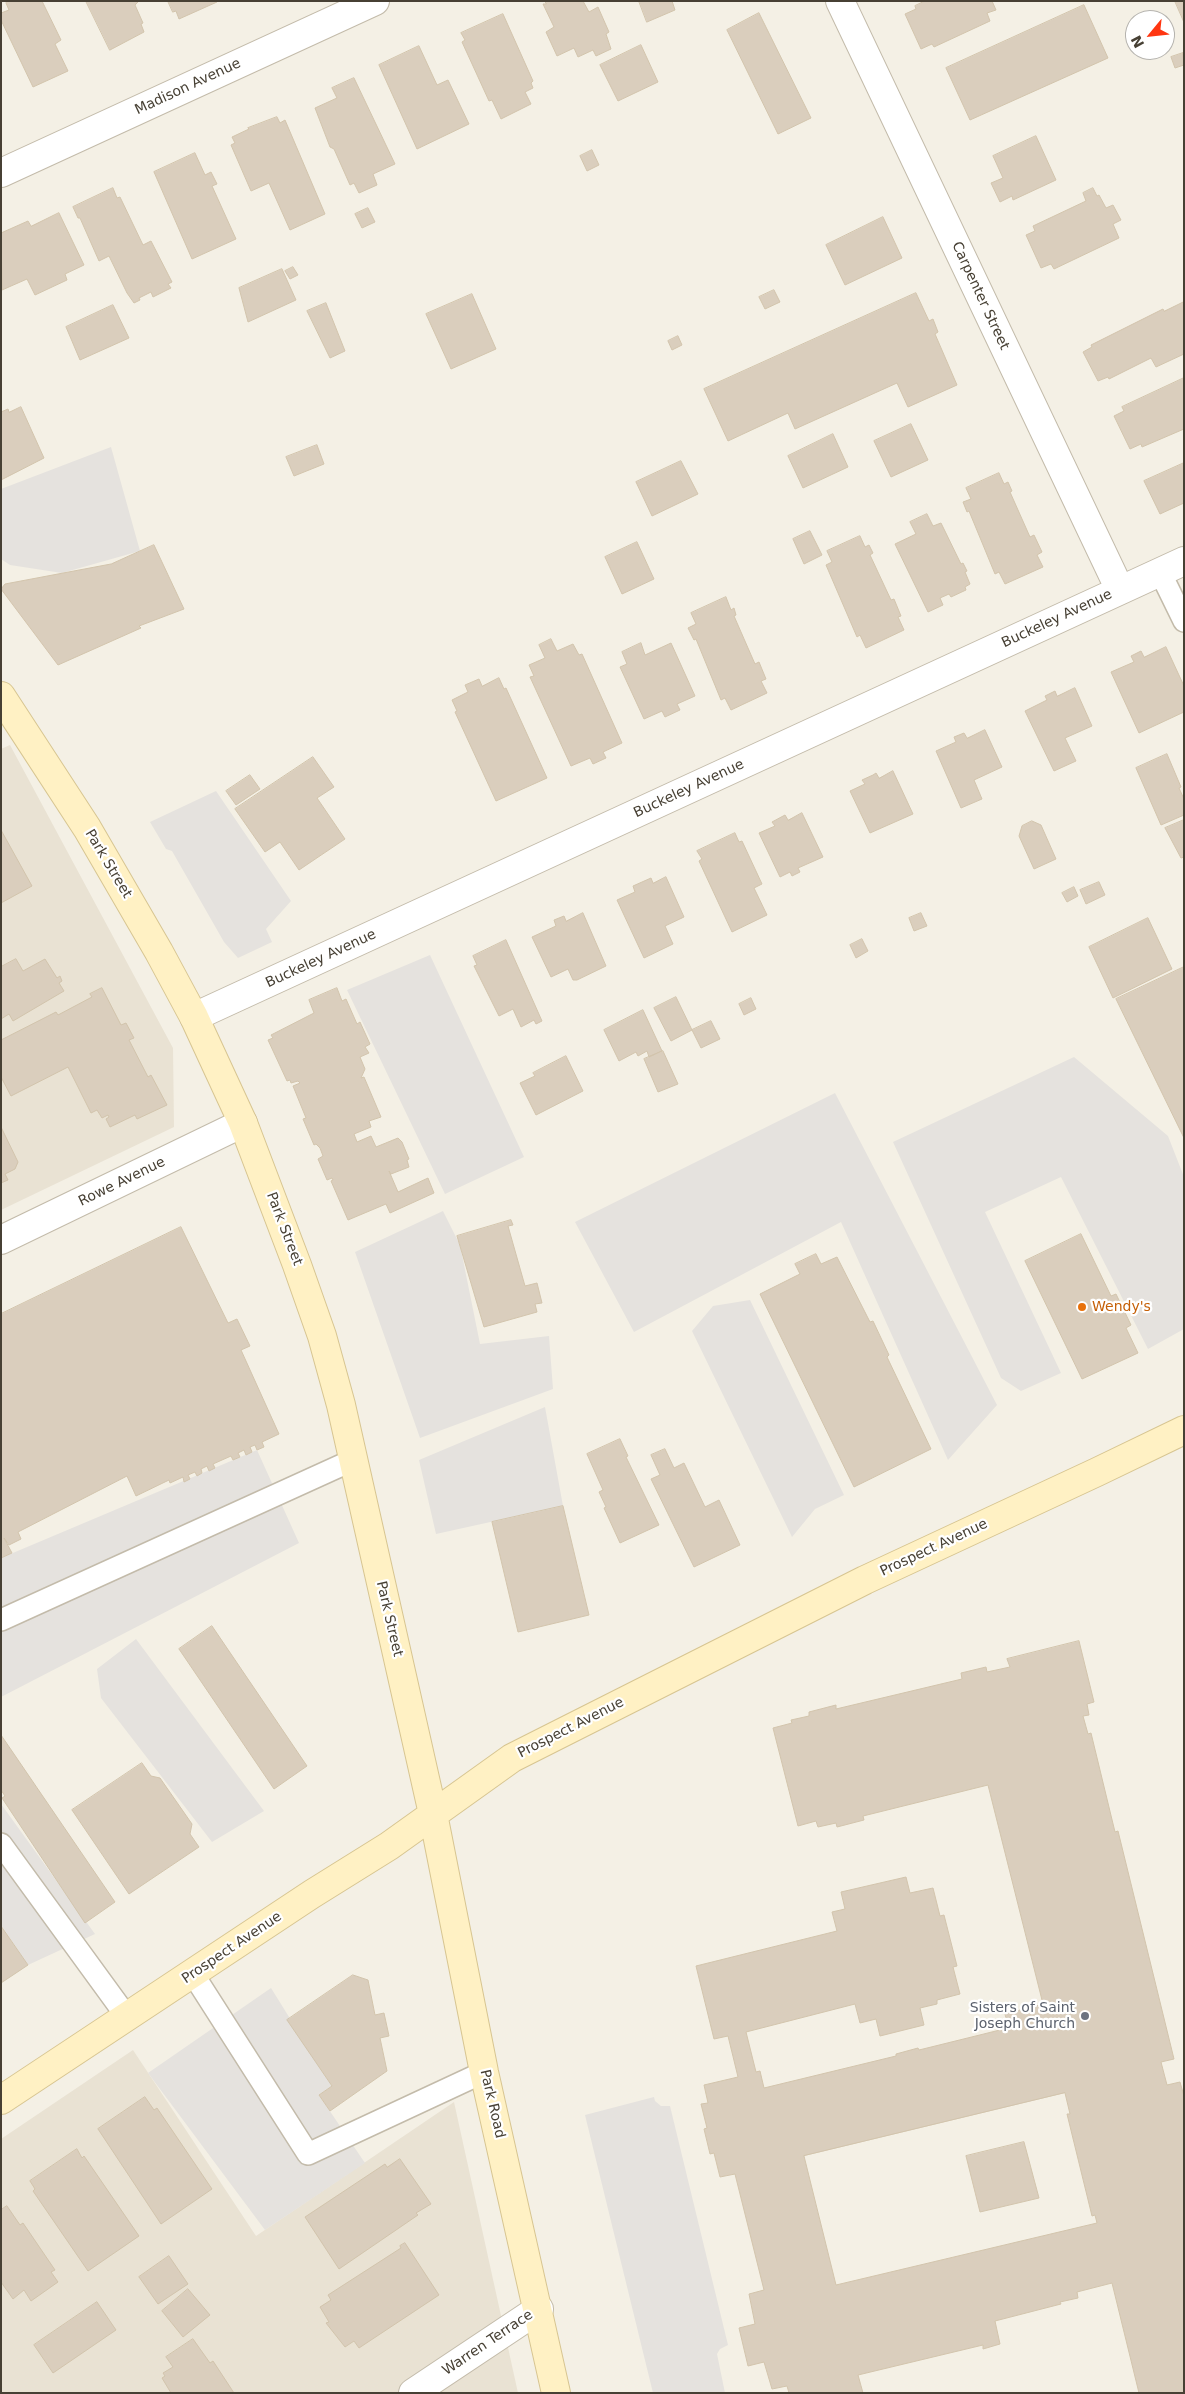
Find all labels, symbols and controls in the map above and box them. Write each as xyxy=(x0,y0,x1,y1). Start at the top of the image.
north arrow xyxy=(1125,10,1175,60)
text: N xyxy=(1128,33,1147,51)
street label: Madison Avenue xyxy=(133,55,243,119)
street label: Carpenter Street xyxy=(948,239,1012,353)
street label: Buckeley Avenue xyxy=(999,586,1115,652)
street label: Buckeley Avenue xyxy=(631,756,747,822)
street label: Park Street xyxy=(81,827,135,901)
street label: Buckeley Avenue xyxy=(263,926,379,992)
street label: Rowe Avenue xyxy=(76,1154,168,1210)
street label: Park Street xyxy=(262,1190,306,1268)
place label: Wendy's xyxy=(1092,1299,1151,1315)
marker: Wendy's xyxy=(1076,1301,1088,1313)
street label: Prospect Avenue xyxy=(878,1516,990,1580)
street label: Park Street xyxy=(372,1579,406,1659)
street label: Prospect Avenue xyxy=(515,1694,627,1762)
street label: Prospect Avenue xyxy=(179,1908,285,1988)
place label: Sisters of Saint Joseph Church xyxy=(970,2000,1075,2032)
marker: Sisters of Saint Joseph Church xyxy=(1079,2010,1091,2022)
street label: Park Road xyxy=(476,2068,508,2140)
street label: Warren Terrace xyxy=(440,2307,536,2379)

